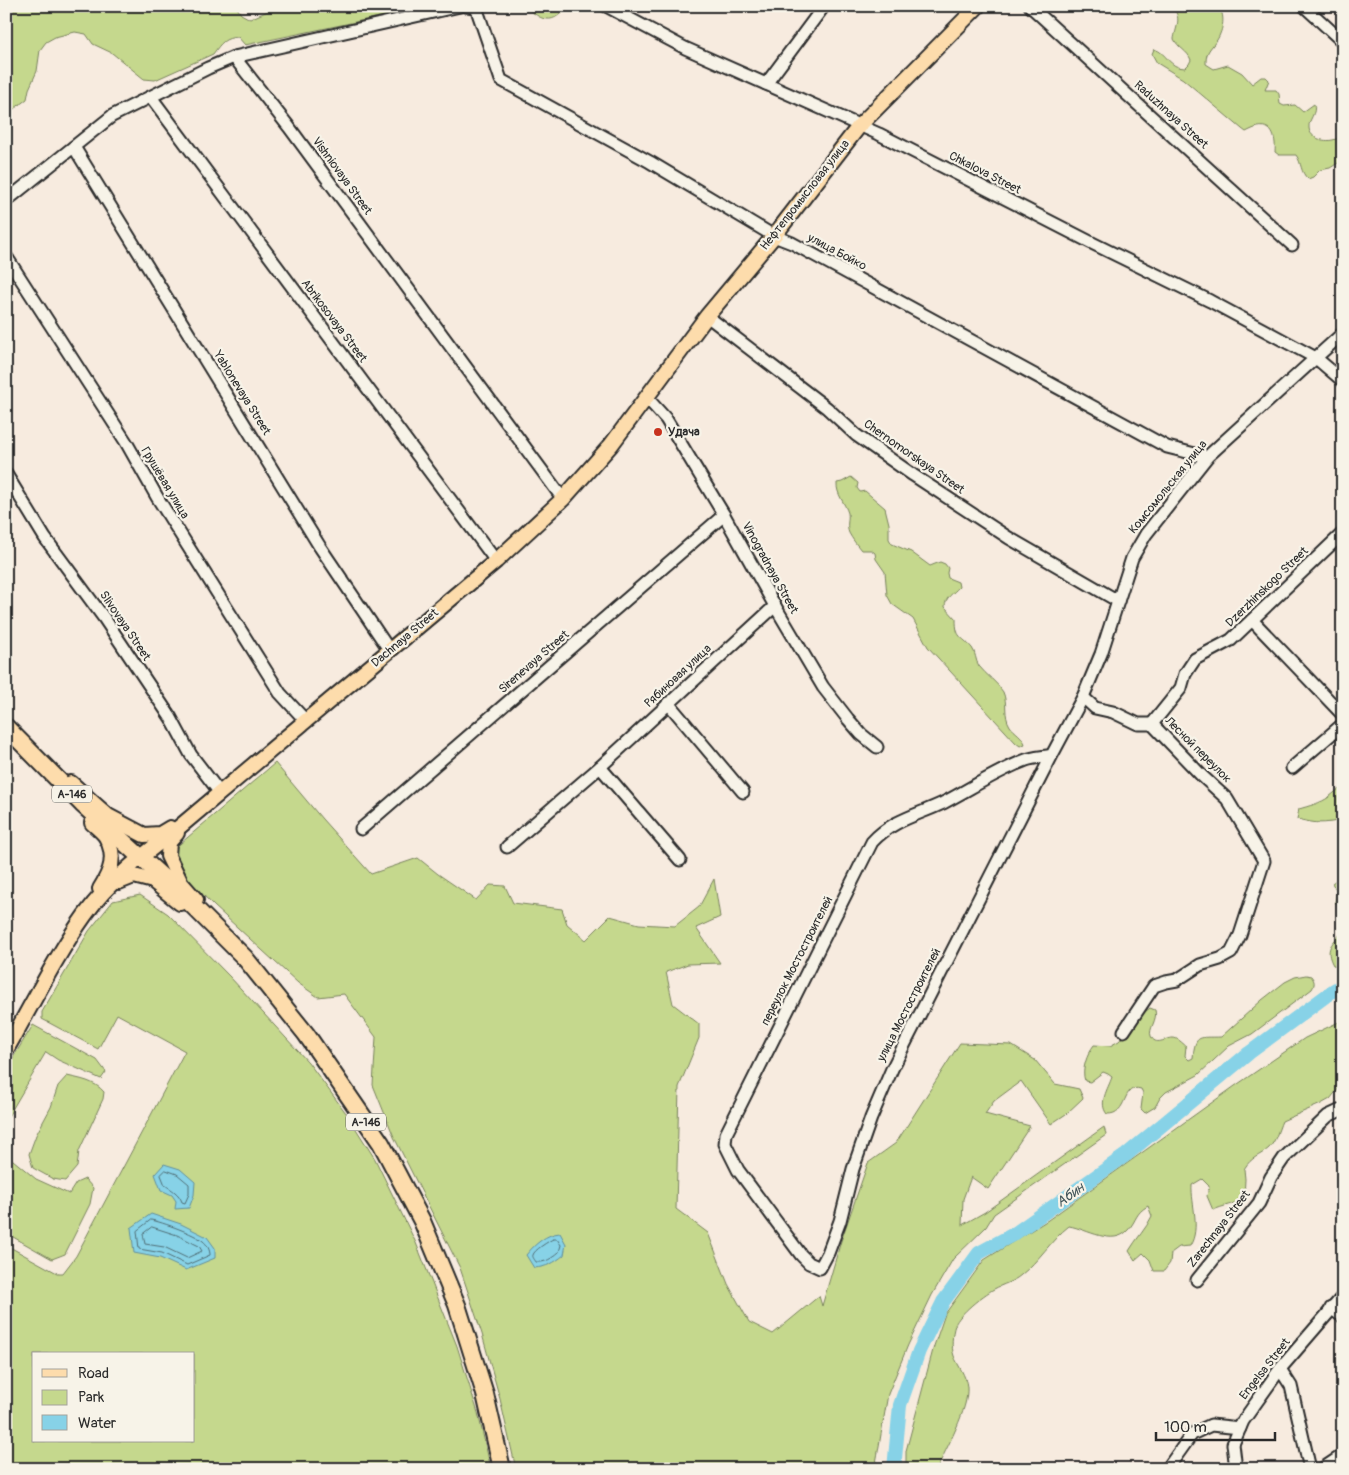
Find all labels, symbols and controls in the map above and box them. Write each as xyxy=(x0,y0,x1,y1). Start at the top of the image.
street label: Raduzhnaya Street xyxy=(1131,78,1211,152)
street label: Vishniovaya Street xyxy=(309,134,375,218)
street label: Нефтепромысловая улица xyxy=(757,136,853,253)
street label: Chkalova Street xyxy=(946,148,1024,198)
street label: улица Бойко xyxy=(804,230,869,274)
street label: Abrikosovaya Street xyxy=(298,276,370,366)
street label: Yablonevaya Street xyxy=(209,347,274,438)
street label: Chernomorskaya Street xyxy=(861,417,967,498)
place label: Удача xyxy=(668,425,700,440)
marker: Удача xyxy=(652,426,664,438)
street label: Комсомольская улица xyxy=(1126,437,1211,537)
street label: Грушёвая улица xyxy=(138,444,193,522)
street label: Vinogradnaya Street xyxy=(739,519,802,617)
street label: Dzerzhinskogo Street xyxy=(1223,544,1312,630)
street label: Slivovaya Street xyxy=(96,588,154,664)
street label: Dachnaya Street xyxy=(368,605,442,670)
street label: Sirenevaya Street xyxy=(496,627,572,697)
street label: Рябиновая улица xyxy=(641,641,715,711)
street label: Лесной переулок xyxy=(1161,713,1234,786)
road number: А-146 xyxy=(52,786,92,802)
street label: переулок Мостостроителей xyxy=(758,894,836,1028)
street label: улица Мостостроителей xyxy=(873,946,944,1065)
road number: А-146 xyxy=(346,1114,386,1130)
water label: Абин xyxy=(1053,1178,1089,1211)
street label: Zarechnaya Street xyxy=(1184,1187,1254,1271)
street label: Engelsa Street xyxy=(1236,1335,1294,1403)
legend xyxy=(32,1352,195,1442)
text: Road xyxy=(78,1364,109,1383)
text: Park xyxy=(78,1388,105,1407)
scale bar xyxy=(1156,1410,1275,1442)
text: Water xyxy=(78,1414,117,1433)
text: 100 m xyxy=(1164,1418,1207,1437)

